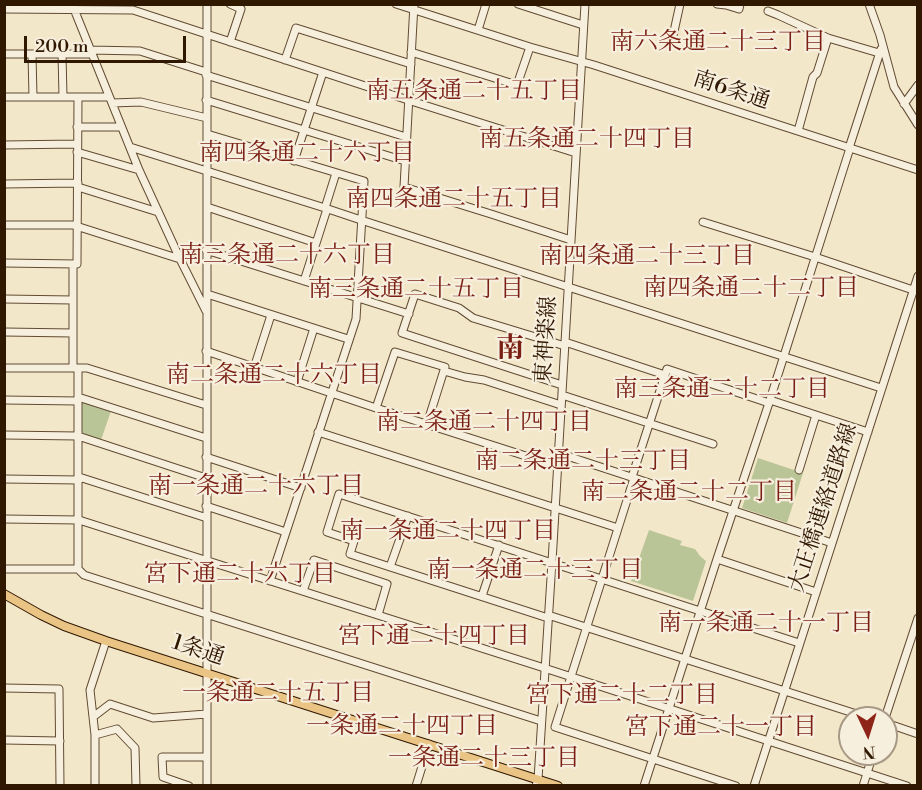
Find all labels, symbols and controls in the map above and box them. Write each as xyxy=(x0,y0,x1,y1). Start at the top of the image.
scale bar xyxy=(27,24,189,62)
district label: 南六条通二十三丁目 xyxy=(610,29,826,57)
text: 200 m xyxy=(35,35,89,58)
street label: 南6条通 xyxy=(689,66,773,116)
district label: 南五条通二十五丁目 xyxy=(366,78,582,106)
district label: 南五条通二十四丁目 xyxy=(479,126,695,154)
district label: 南四条通二十六丁目 xyxy=(199,140,415,168)
district label: 南四条通二十五丁目 xyxy=(346,186,562,214)
district label: 南三条通二十六丁目 xyxy=(179,242,395,270)
district label: 南四条通二十三丁目 xyxy=(539,243,755,271)
district label: 南四条通二十二丁目 xyxy=(643,275,859,303)
district label: 南三条通二十五丁目 xyxy=(308,276,524,304)
street label: 東神楽線 xyxy=(531,295,563,385)
district label: 南 xyxy=(496,333,524,367)
district label: 南二条通二十六丁目 xyxy=(166,362,382,390)
district label: 南三条通二十二丁目 xyxy=(614,376,830,404)
district label: 南二条通二十四丁目 xyxy=(376,409,592,437)
street label: 大正橋連絡道路線 xyxy=(784,420,864,596)
district label: 南二条通二十三丁目 xyxy=(475,448,691,476)
district label: 南一条通二十六丁目 xyxy=(148,473,364,501)
district label: 南二条通二十二丁目 xyxy=(581,479,797,507)
district label: 南一条通二十四丁目 xyxy=(340,518,556,546)
district label: 南一条通二十三丁目 xyxy=(427,557,643,585)
district label: 宮下通二十六丁目 xyxy=(144,561,336,589)
district label: 南一条通二十一丁目 xyxy=(658,610,874,638)
district label: 宮下通二十四丁目 xyxy=(338,623,530,651)
street label: 1条通 xyxy=(168,630,228,672)
district label: 一条通二十五丁目 xyxy=(182,680,374,708)
district label: 宮下通二十二丁目 xyxy=(526,682,718,710)
north arrow xyxy=(838,706,898,766)
district label: 一条通二十四丁目 xyxy=(306,713,498,741)
district label: 宮下通二十一丁目 xyxy=(625,714,817,742)
text: N xyxy=(862,742,876,762)
district label: 一条通二十三丁目 xyxy=(388,745,580,773)

